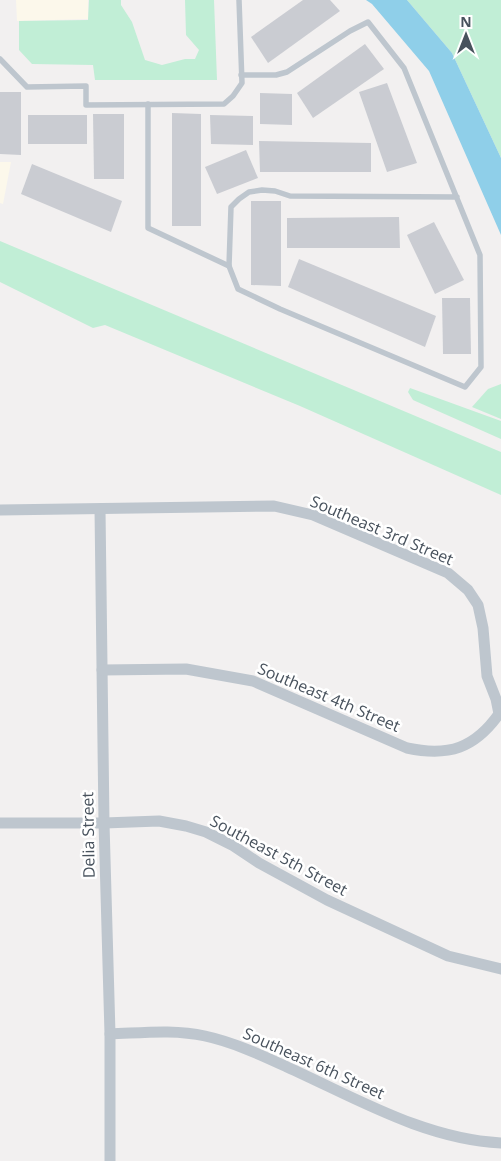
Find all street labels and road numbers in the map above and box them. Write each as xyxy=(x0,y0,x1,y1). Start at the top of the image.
street label: Southeast 3rd Street xyxy=(307,490,457,570)
street label: Southeast 4th Street xyxy=(254,657,404,737)
street label: Delia Street xyxy=(76,791,100,878)
street label: Southeast 5th Street xyxy=(206,809,352,901)
street label: Southeast 6th Street xyxy=(240,1022,388,1104)

